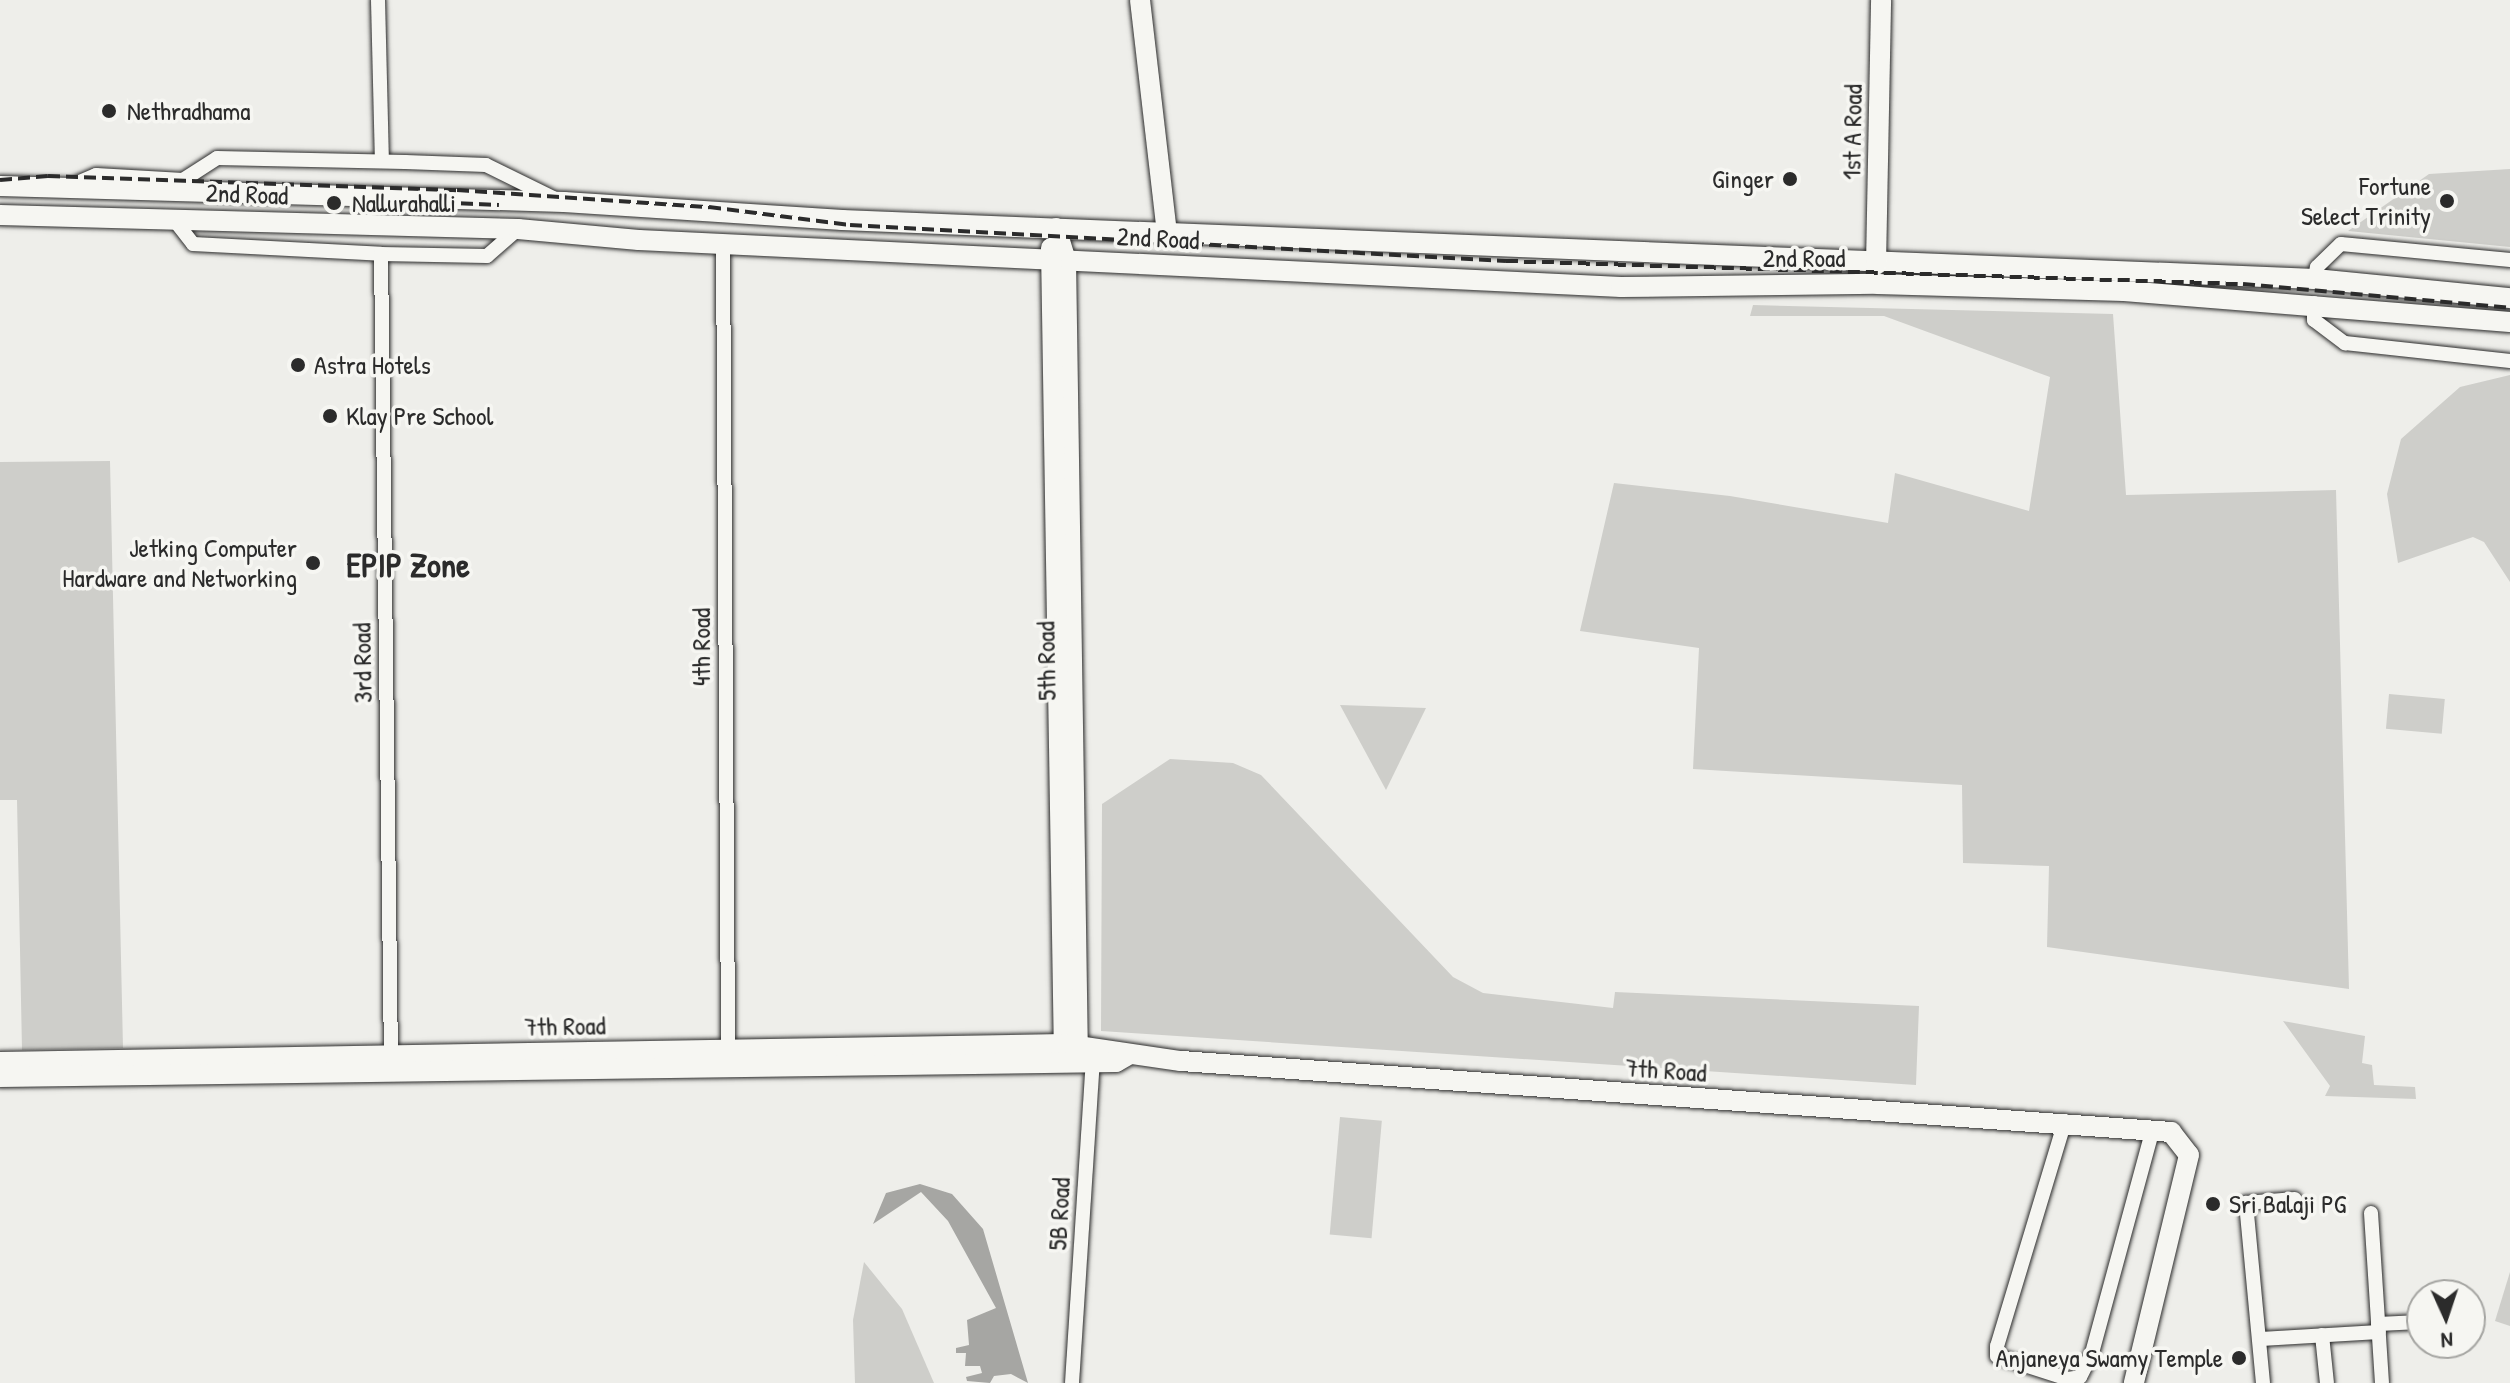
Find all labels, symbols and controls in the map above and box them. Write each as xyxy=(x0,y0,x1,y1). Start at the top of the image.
street label: 1st A Road xyxy=(1836,84,1868,180)
place label: Nethradhama xyxy=(127,95,250,127)
marker: Nethradhama xyxy=(98,100,120,122)
place label: Ginger xyxy=(1712,163,1774,195)
marker: Ginger xyxy=(1781,170,1799,188)
place label: Fortune Select Trinity xyxy=(2301,170,2431,232)
street label: 2nd Road xyxy=(205,177,289,211)
place label: Nallurahalli xyxy=(352,187,456,219)
marker: Nallurahalli xyxy=(323,192,345,214)
marker: Fortune Select Trinity xyxy=(2438,192,2456,210)
street label: 2nd Road xyxy=(1116,220,1200,256)
street label: 2nd Road xyxy=(1763,242,1845,274)
place label: Astra Hotels xyxy=(314,349,431,381)
marker: Astra Hotels xyxy=(289,356,307,374)
place label: Klay Pre School xyxy=(346,400,493,432)
marker: Klay Pre School xyxy=(321,407,339,425)
place label: Jetking Computer Hardware and Networking xyxy=(62,532,297,594)
district label: EPIP Zone xyxy=(346,546,470,586)
marker: Jetking Computer Hardware and Networking xyxy=(304,554,322,572)
street label: 4th Road xyxy=(685,608,717,686)
street label: 5th Road xyxy=(1030,621,1062,701)
street label: 3rd Road xyxy=(346,623,378,703)
street label: 7th Road xyxy=(524,1010,606,1042)
street label: 7th Road xyxy=(1624,1052,1708,1088)
street label: 5B Road xyxy=(1042,1177,1076,1251)
place label: Sri Balaji PG xyxy=(2229,1188,2346,1220)
marker: Sri Balaji PG xyxy=(2204,1195,2222,1213)
north arrow xyxy=(2406,1279,2486,1359)
text: N xyxy=(2441,1326,2454,1356)
place label: Anjaneya Swamy Temple xyxy=(1996,1342,2223,1374)
marker: Anjaneya Swamy Temple xyxy=(2230,1349,2248,1367)

